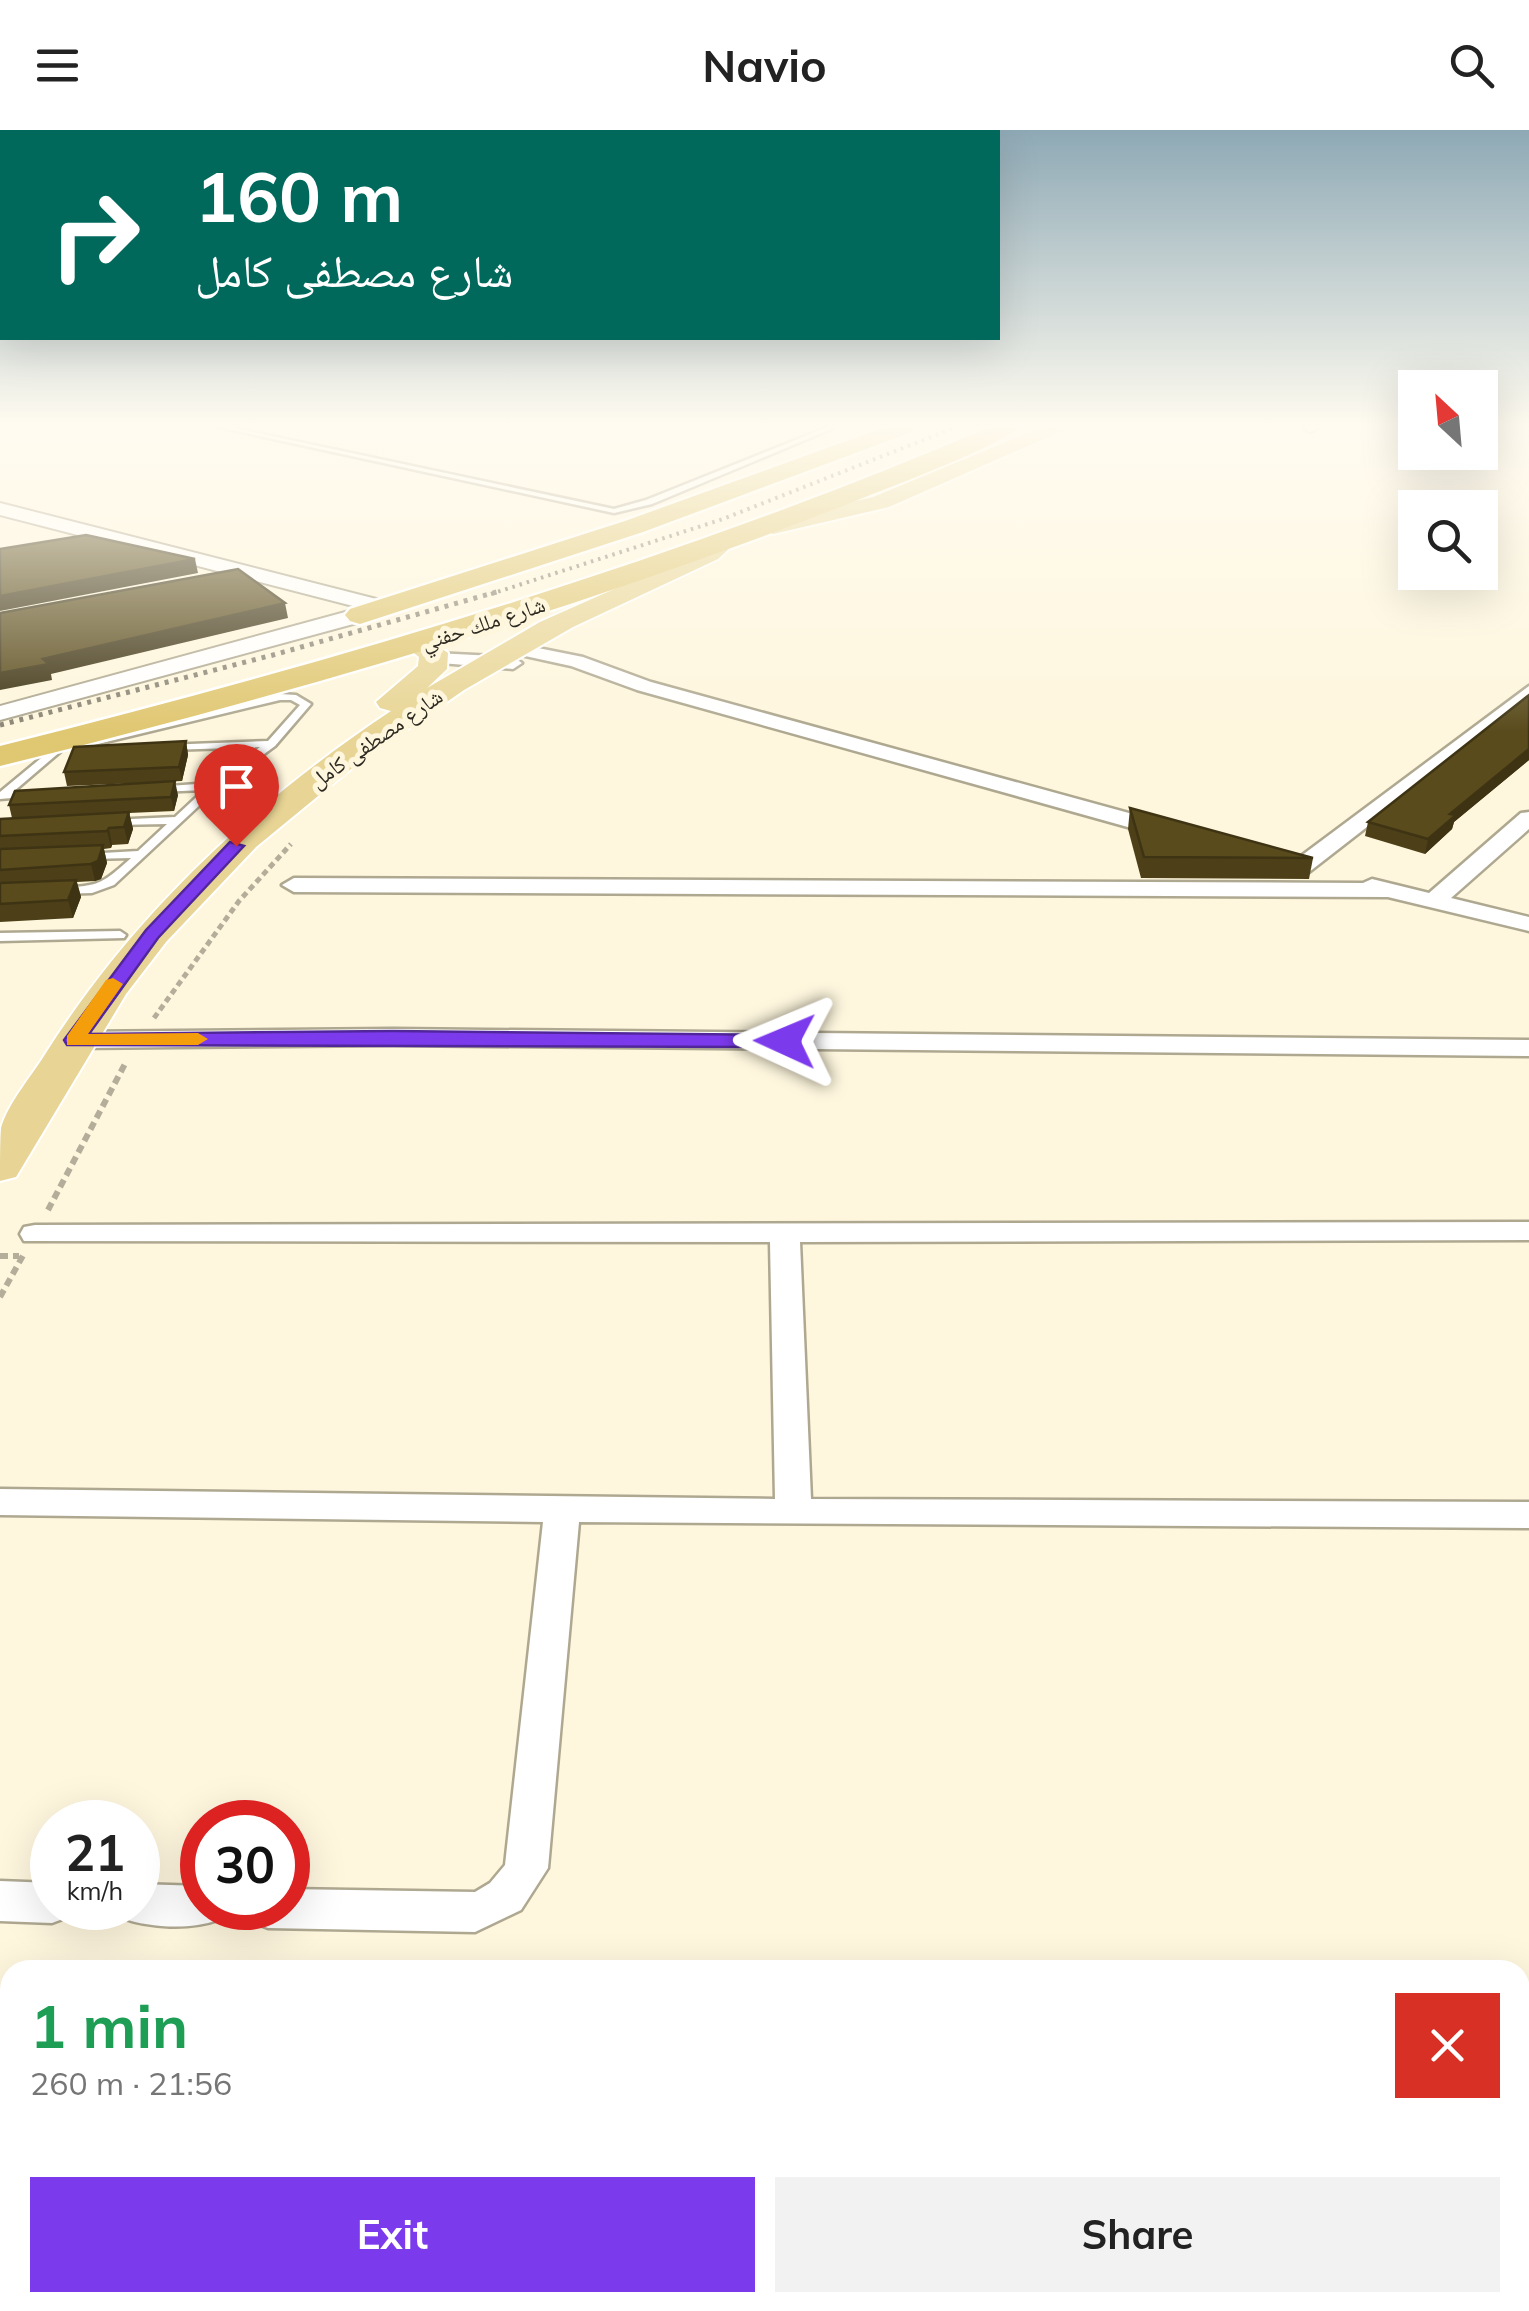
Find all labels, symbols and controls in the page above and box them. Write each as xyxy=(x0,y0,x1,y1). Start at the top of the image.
text: Navio xyxy=(702,37,827,93)
icon: menu xyxy=(30,38,85,93)
icon: search xyxy=(1444,38,1499,93)
text: 160 m xyxy=(195,152,403,240)
icon: right xyxy=(30,170,160,300)
text: شارع مصطفى كامل xyxy=(195,242,513,298)
north arrow xyxy=(1398,370,1498,470)
map controls xyxy=(1398,370,1498,590)
button: search xyxy=(1398,490,1498,590)
street label: شارع ملك حفني xyxy=(417,590,550,660)
street label: شارع مصطفى كامل xyxy=(304,682,448,794)
pin xyxy=(194,744,279,847)
icon: arrive xyxy=(209,759,264,814)
position arrow xyxy=(733,989,837,1093)
speed limit sign: 30 xyxy=(180,1800,310,1930)
text: 21 xyxy=(65,1821,125,1884)
text: km/h xyxy=(67,1875,123,1906)
text: 1 min xyxy=(30,1988,188,2063)
button: close xyxy=(1395,1993,1500,2098)
text: 260 m · 21:56 xyxy=(30,2063,232,2103)
button: Exit xyxy=(30,2177,755,2292)
button: Share xyxy=(775,2177,1500,2292)

